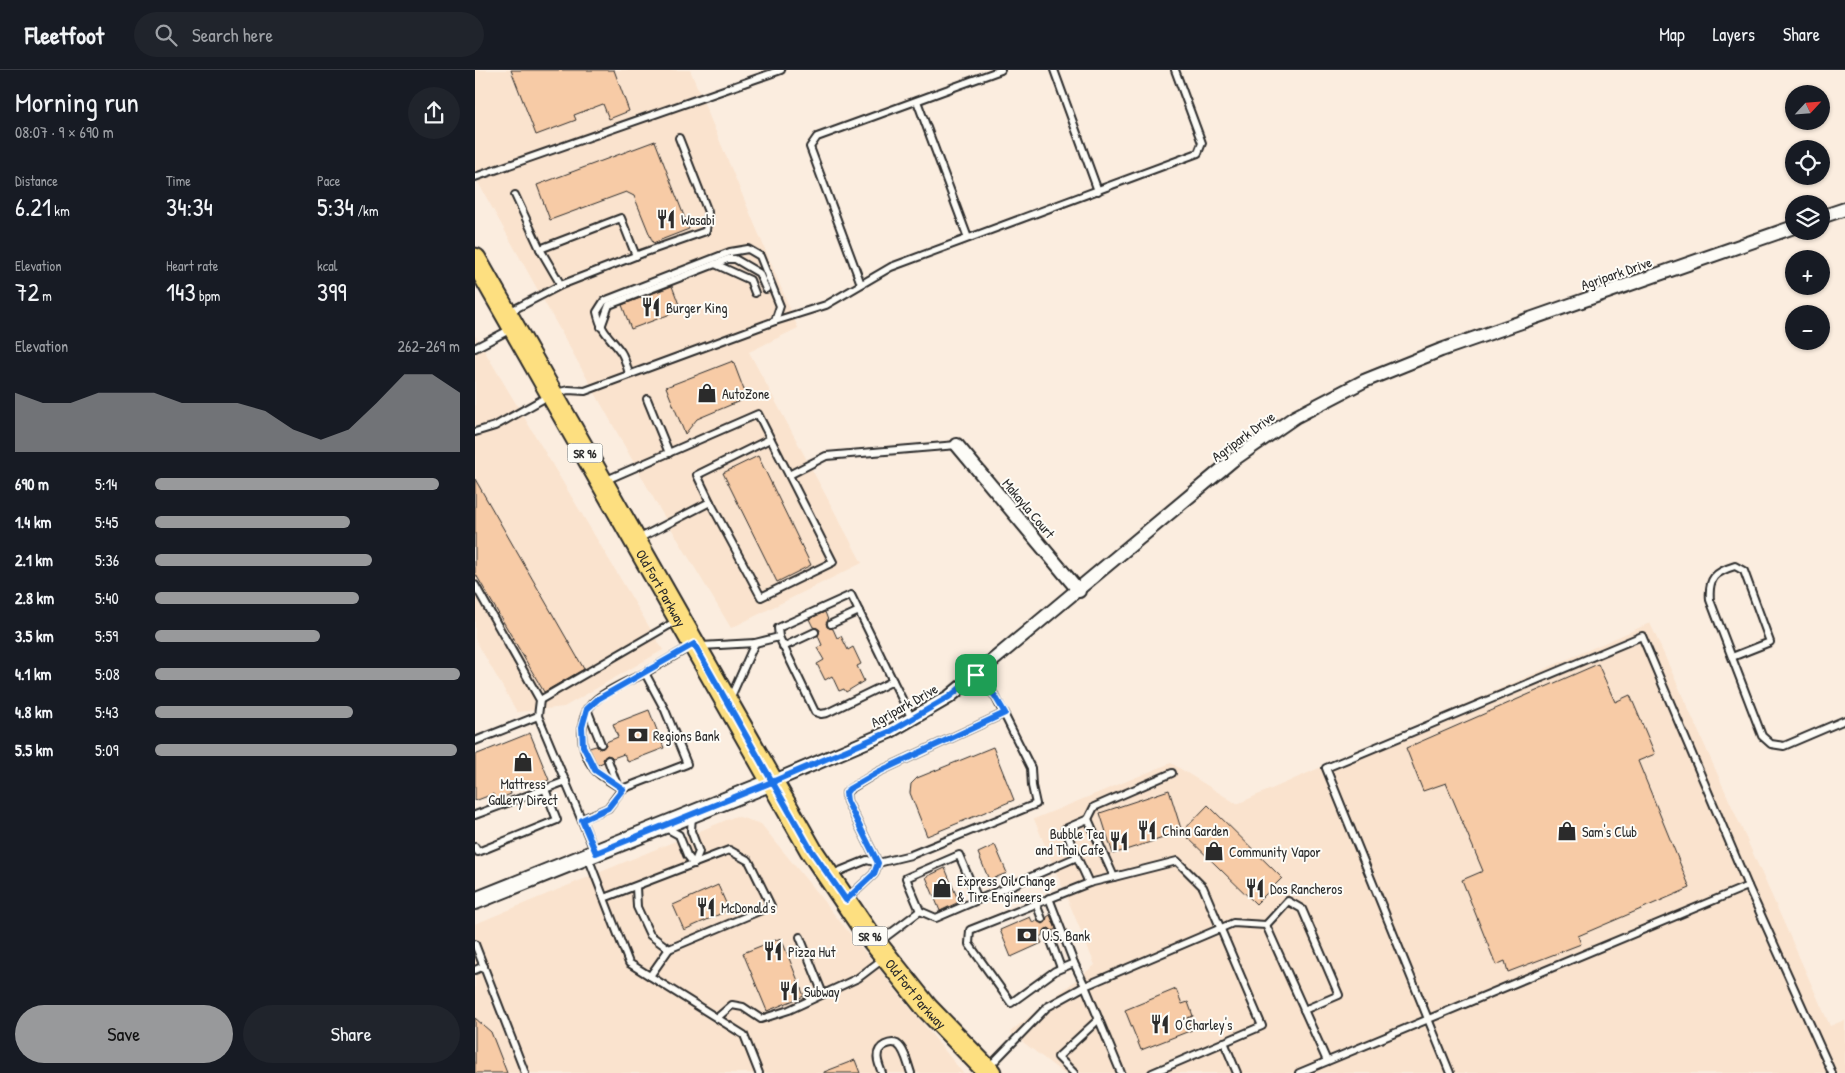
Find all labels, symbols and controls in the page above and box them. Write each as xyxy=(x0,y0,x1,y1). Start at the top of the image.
search box xyxy=(134,12,484,57)
text: Fleetfoot xyxy=(25,19,104,51)
icon: search xyxy=(152,21,180,49)
text: Search here xyxy=(192,22,273,48)
text: Map xyxy=(1659,22,1685,47)
text: Layers xyxy=(1713,22,1755,47)
text: Share xyxy=(1783,22,1820,47)
text: Morning run xyxy=(15,83,139,121)
north arrow xyxy=(1785,85,1830,130)
map controls xyxy=(1785,85,1830,350)
button: share xyxy=(408,87,460,139)
text: 08:07 · 9 × 690 m xyxy=(15,121,114,143)
button: locate xyxy=(1785,140,1830,185)
text: Distance xyxy=(15,171,58,190)
text: Time xyxy=(166,171,191,190)
text: Pace xyxy=(317,171,340,190)
text: 6.21 xyxy=(15,190,51,224)
text: 34:34 xyxy=(166,190,213,224)
text: 5:34 xyxy=(317,190,354,224)
button: layers xyxy=(1785,195,1830,240)
text: km xyxy=(51,201,70,220)
text: /km xyxy=(354,201,378,220)
restaurant icon: Wasabi xyxy=(655,208,677,230)
place label: Wasabi xyxy=(681,210,715,229)
button: + xyxy=(1785,250,1830,295)
street label: Agripark Drive xyxy=(1578,252,1655,295)
text: Elevation xyxy=(15,256,62,275)
text: Heart rate xyxy=(166,256,218,275)
text: kcal xyxy=(317,256,337,275)
text: 72 xyxy=(15,275,39,309)
text: 143 xyxy=(166,275,196,309)
text: 399 xyxy=(317,275,347,309)
text: m xyxy=(39,286,52,305)
text: bpm xyxy=(196,286,220,305)
restaurant icon: Burger King xyxy=(640,296,662,318)
place label: Burger King xyxy=(666,298,728,318)
button: − xyxy=(1785,305,1830,350)
text: Elevation xyxy=(15,335,68,357)
text: 262–269 m xyxy=(398,335,460,357)
shop icon: AutoZone xyxy=(696,382,718,404)
place label: AutoZone xyxy=(722,384,770,403)
street label: Agripark Drive xyxy=(1208,406,1279,466)
road number: SR 96 xyxy=(567,443,603,462)
text: 690 m xyxy=(15,473,49,495)
text: 5:14 xyxy=(95,473,117,495)
street label: Makayla Court xyxy=(998,474,1060,543)
text: 1.4 km xyxy=(15,511,51,533)
text: 5:45 xyxy=(95,511,118,533)
street label: Old Fort Parkway xyxy=(632,546,691,630)
text: 2.1 km xyxy=(15,549,53,571)
text: 5:36 xyxy=(95,549,119,571)
text: 2.8 km xyxy=(15,587,54,609)
text: 5:40 xyxy=(95,587,119,609)
text: 3.5 km xyxy=(15,625,54,647)
text: 5:59 xyxy=(95,625,118,647)
pin xyxy=(955,654,997,696)
icon: arrive xyxy=(962,661,990,689)
text: 4.1 km xyxy=(15,663,51,685)
text: 5:08 xyxy=(95,663,120,685)
street label: Agripark Drive xyxy=(867,679,942,732)
text: 4.8 km xyxy=(15,701,53,723)
text: 5:43 xyxy=(95,701,119,723)
bank icon: Regions Bank xyxy=(627,724,649,746)
place label: Regions Bank xyxy=(653,726,720,746)
text: 5.5 km xyxy=(15,739,53,761)
text: 5:09 xyxy=(95,739,119,761)
shop icon: Mattress Gallery Direct xyxy=(512,751,534,773)
place label: Mattress Gallery Direct xyxy=(488,774,558,810)
restaurant icon: China Garden xyxy=(1136,819,1158,841)
shop icon: Sam's Club xyxy=(1556,820,1578,842)
place label: China Garden xyxy=(1162,821,1229,840)
place label: Sam's Club xyxy=(1582,822,1637,841)
place label: Bubble Tea and Thai Cafe xyxy=(1035,824,1104,859)
restaurant icon: Bubble Tea and Thai Cafe xyxy=(1108,830,1130,852)
shop icon: Community Vapor xyxy=(1203,840,1225,862)
place label: Community Vapor xyxy=(1229,842,1321,862)
place label: Express Oil Change & Tire Engineers xyxy=(957,871,1056,907)
shop icon: Express Oil Change & Tire Engineers xyxy=(931,877,953,899)
restaurant icon: Dos Rancheros xyxy=(1244,877,1266,899)
place label: Dos Rancheros xyxy=(1270,879,1342,898)
restaurant icon: McDonald's xyxy=(695,896,717,918)
place label: McDonald's xyxy=(721,898,776,917)
bank icon: U.S. Bank xyxy=(1016,924,1038,946)
road number: SR 96 xyxy=(853,926,887,946)
place label: U.S. Bank xyxy=(1042,926,1090,945)
restaurant icon: Pizza Hut xyxy=(762,940,784,962)
place label: Pizza Hut xyxy=(788,942,836,961)
street label: Old Fort Parkway xyxy=(882,954,951,1033)
restaurant icon: Subway xyxy=(778,980,800,1002)
place label: Subway xyxy=(804,982,840,1002)
button: Save xyxy=(15,1005,233,1063)
button: Share xyxy=(243,1005,460,1063)
restaurant icon: O'Charley's xyxy=(1149,1013,1171,1035)
place label: O'Charley's xyxy=(1175,1015,1232,1035)

